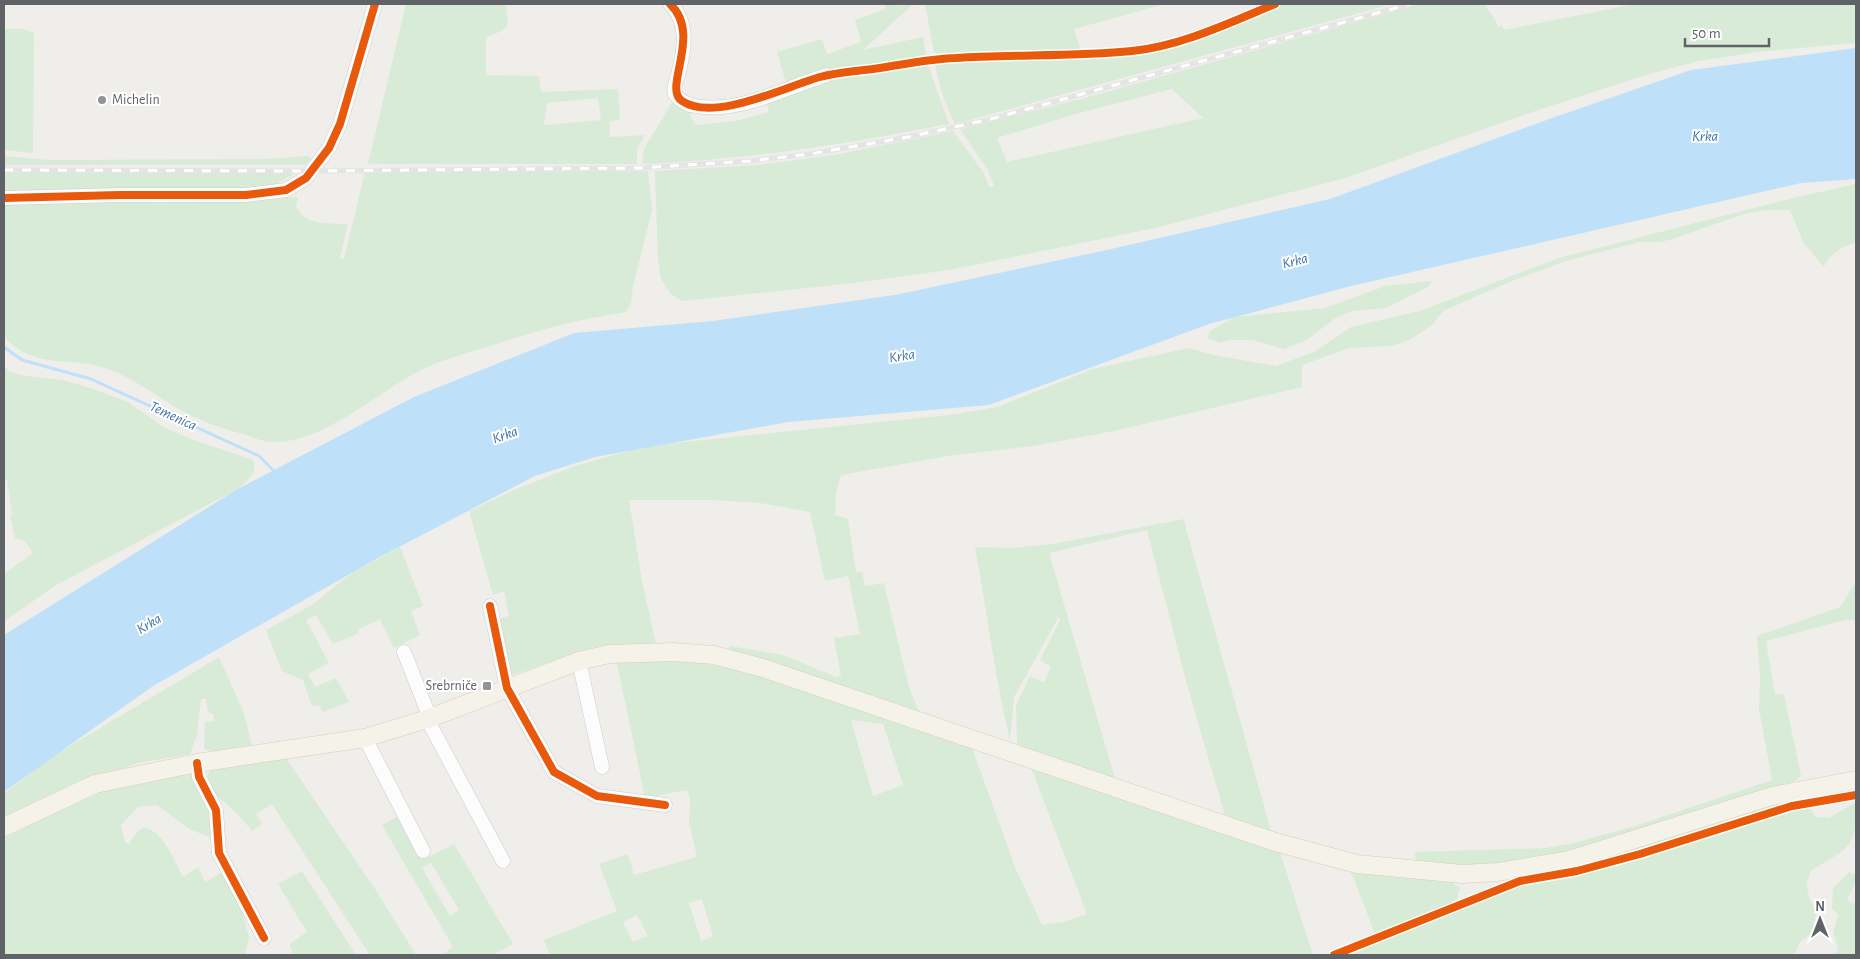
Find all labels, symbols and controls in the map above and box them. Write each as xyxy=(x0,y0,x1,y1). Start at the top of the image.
scale bar xyxy=(1685,15,1769,47)
text: 50 m xyxy=(1692,26,1721,41)
place label: Michelin xyxy=(112,93,160,107)
marker: Michelin xyxy=(96,94,108,106)
water label: Krka xyxy=(1692,129,1718,144)
water label: Krka xyxy=(1281,251,1309,271)
water label: Krka xyxy=(888,347,916,365)
water label: Temenica xyxy=(147,399,199,433)
water label: Krka xyxy=(490,424,520,446)
water label: Krka xyxy=(134,611,164,637)
place label: Srebrniče xyxy=(426,679,477,693)
marker: Srebrniče xyxy=(481,680,493,692)
north arrow xyxy=(1795,894,1845,944)
text: N xyxy=(1815,900,1825,914)

